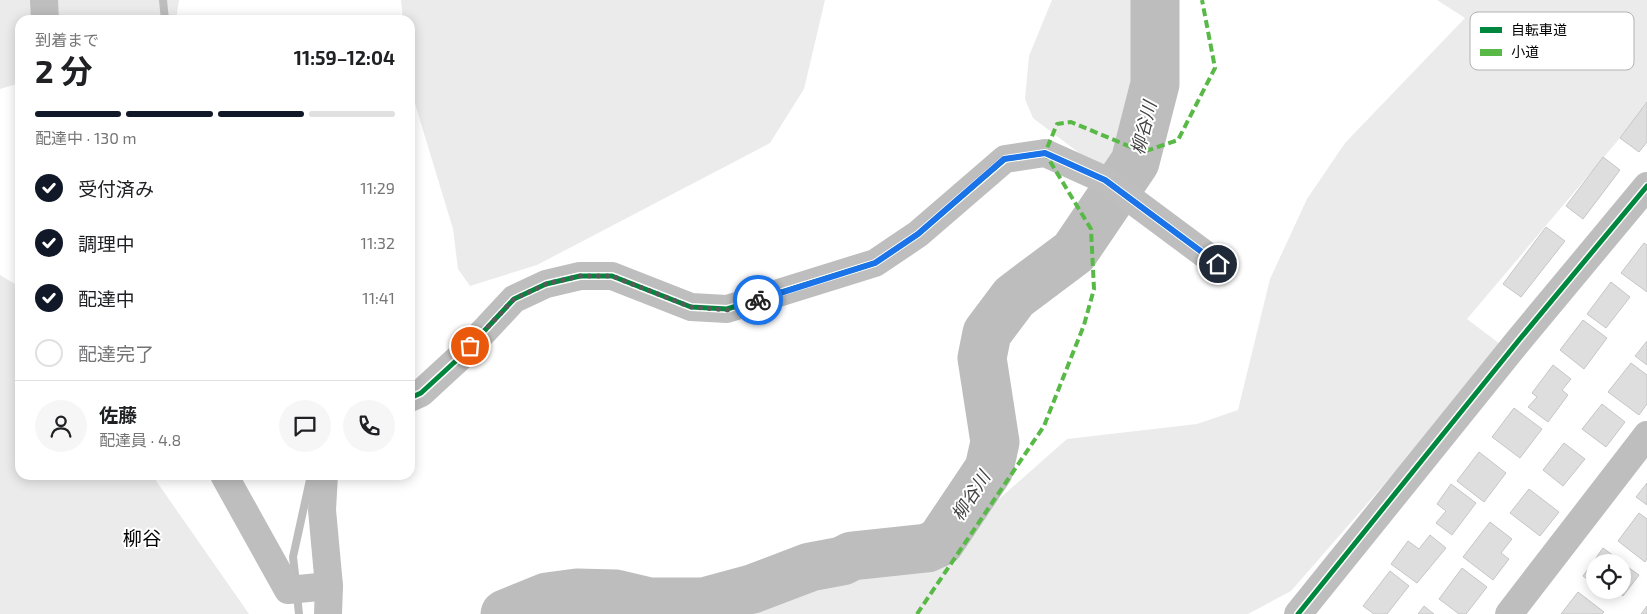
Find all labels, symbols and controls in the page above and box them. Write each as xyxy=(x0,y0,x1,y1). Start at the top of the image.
legend xyxy=(1470,12,1634,70)
text: 自転車道 xyxy=(1511,21,1567,38)
text: 到着まで xyxy=(35,30,99,49)
text: 小道 xyxy=(1511,43,1539,60)
text: 11:59–12:04 xyxy=(294,46,395,69)
text: 2 分 xyxy=(35,51,93,89)
water label: 柳谷川 xyxy=(1126,97,1161,157)
text: 配達中 · 130 m xyxy=(35,128,136,147)
icon: check xyxy=(35,174,63,202)
text: 受付済み xyxy=(78,177,154,200)
text: 11:29 xyxy=(360,178,395,197)
icon: check xyxy=(35,229,63,257)
text: 調理中 xyxy=(78,232,135,255)
text: 11:32 xyxy=(361,233,395,252)
pin xyxy=(1197,243,1239,285)
icon: home xyxy=(1204,250,1232,278)
courier xyxy=(733,275,783,325)
icon: check xyxy=(35,284,63,312)
icon: bike xyxy=(744,286,772,314)
text: 配達中 xyxy=(78,287,135,310)
text: 11:41 xyxy=(362,288,395,307)
pin xyxy=(449,325,491,367)
icon: bag xyxy=(456,332,484,360)
text: 配達完了 xyxy=(78,342,154,365)
button: person xyxy=(35,400,87,452)
button: chat xyxy=(279,400,331,452)
button: phone xyxy=(343,400,395,452)
text: 佐藤 xyxy=(99,403,137,426)
text: 配達員 · 4.8 xyxy=(99,430,181,449)
water label: 柳谷川 xyxy=(946,465,995,524)
district label: 柳谷 xyxy=(123,526,161,549)
map controls xyxy=(1586,554,1631,599)
button: locate xyxy=(1586,554,1631,599)

